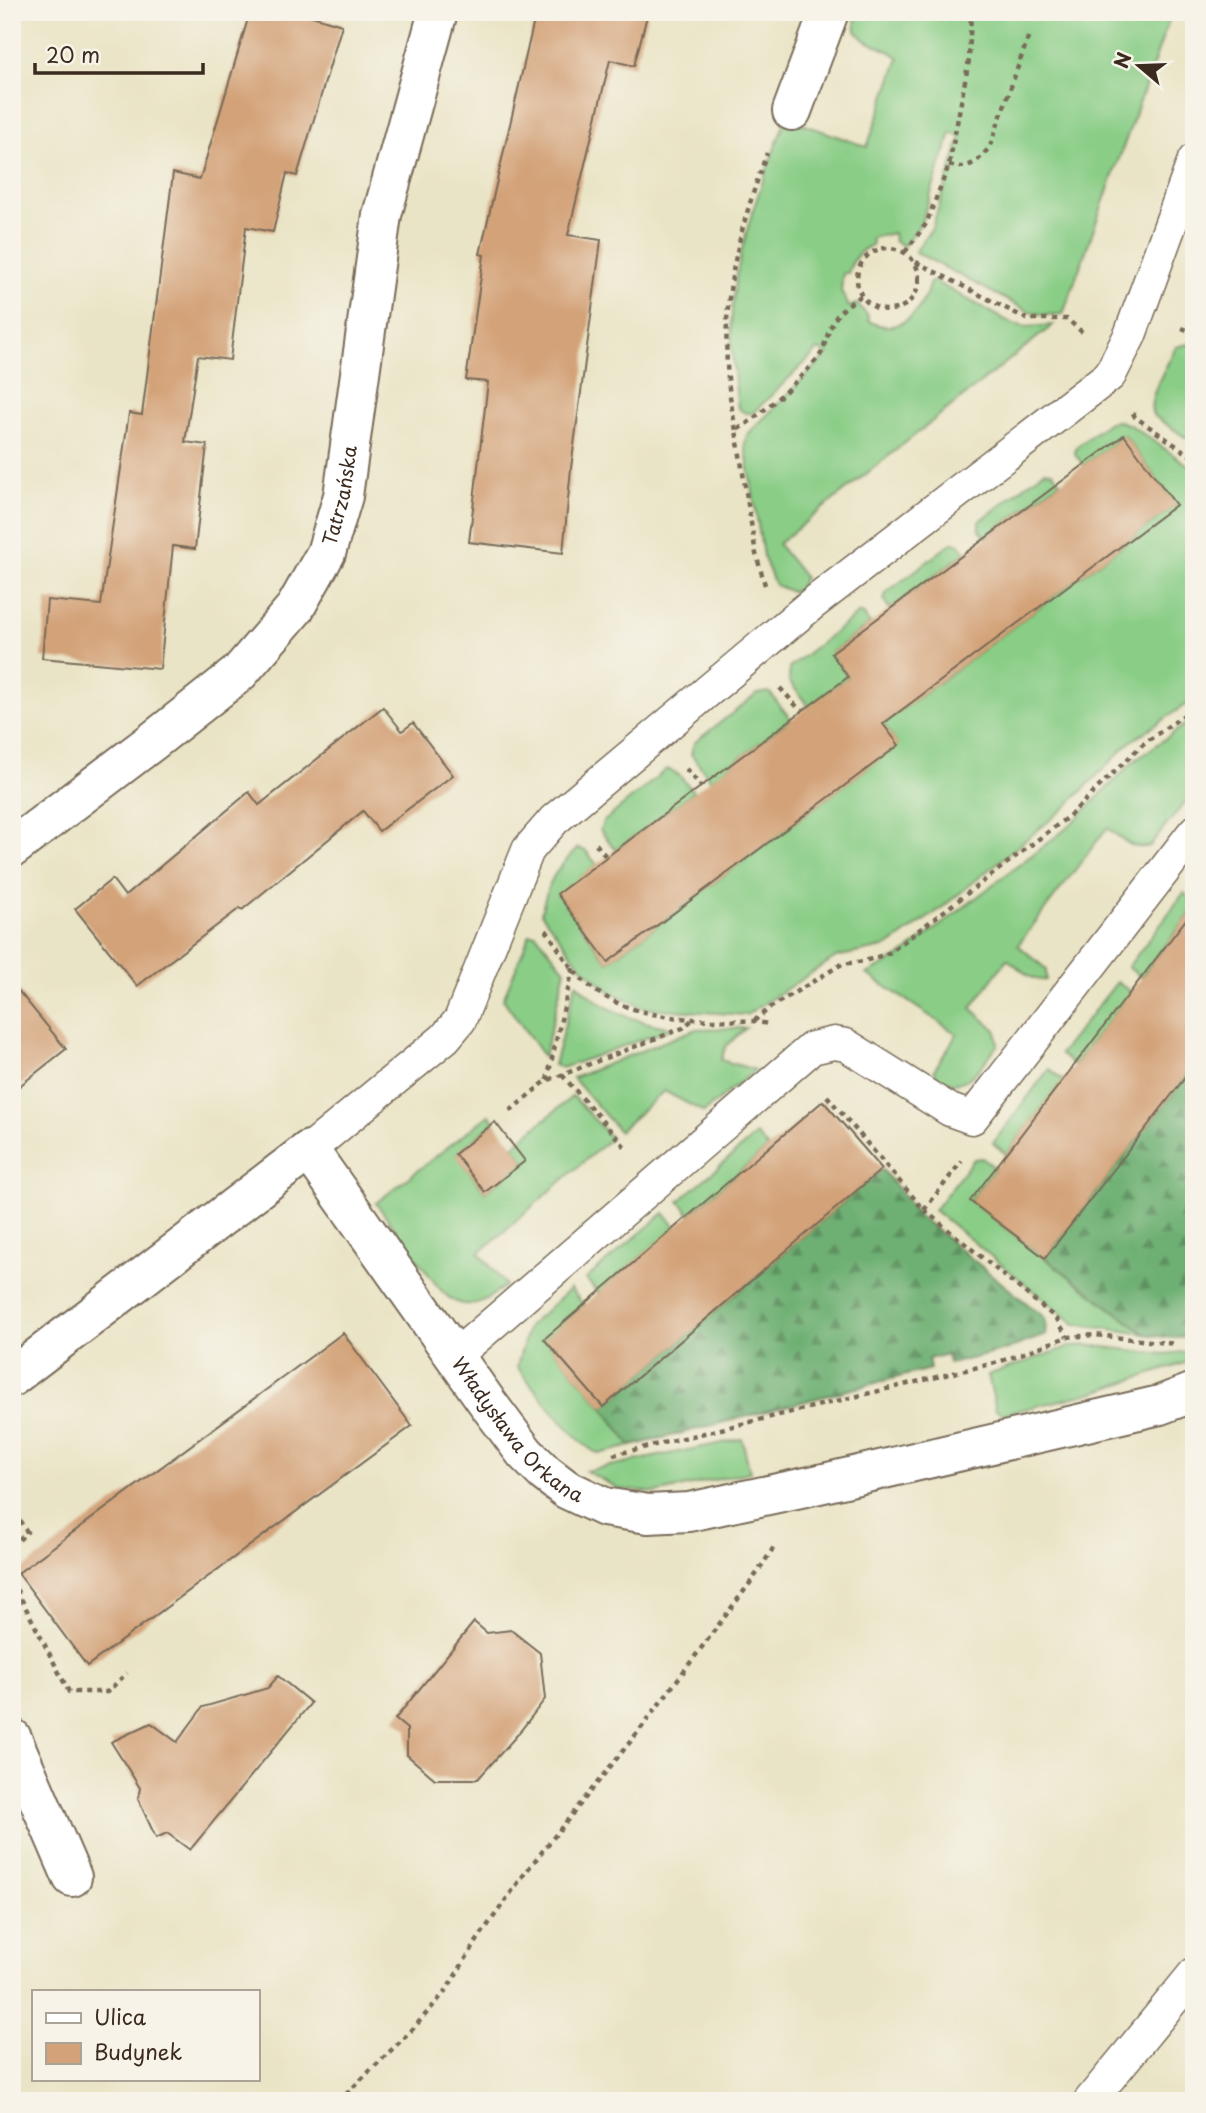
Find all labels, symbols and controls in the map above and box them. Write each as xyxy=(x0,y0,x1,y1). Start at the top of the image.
scale bar xyxy=(35,32,203,76)
north arrow xyxy=(1104,32,1174,102)
text: 20 m xyxy=(46,38,100,70)
text: N xyxy=(1106,48,1138,72)
street label: Tatrzańska xyxy=(314,443,363,549)
street label: Władysława Orkana xyxy=(446,1351,588,1508)
legend xyxy=(32,1990,259,2082)
text: Ulica xyxy=(94,2000,147,2032)
text: Budynek xyxy=(94,2035,183,2067)

